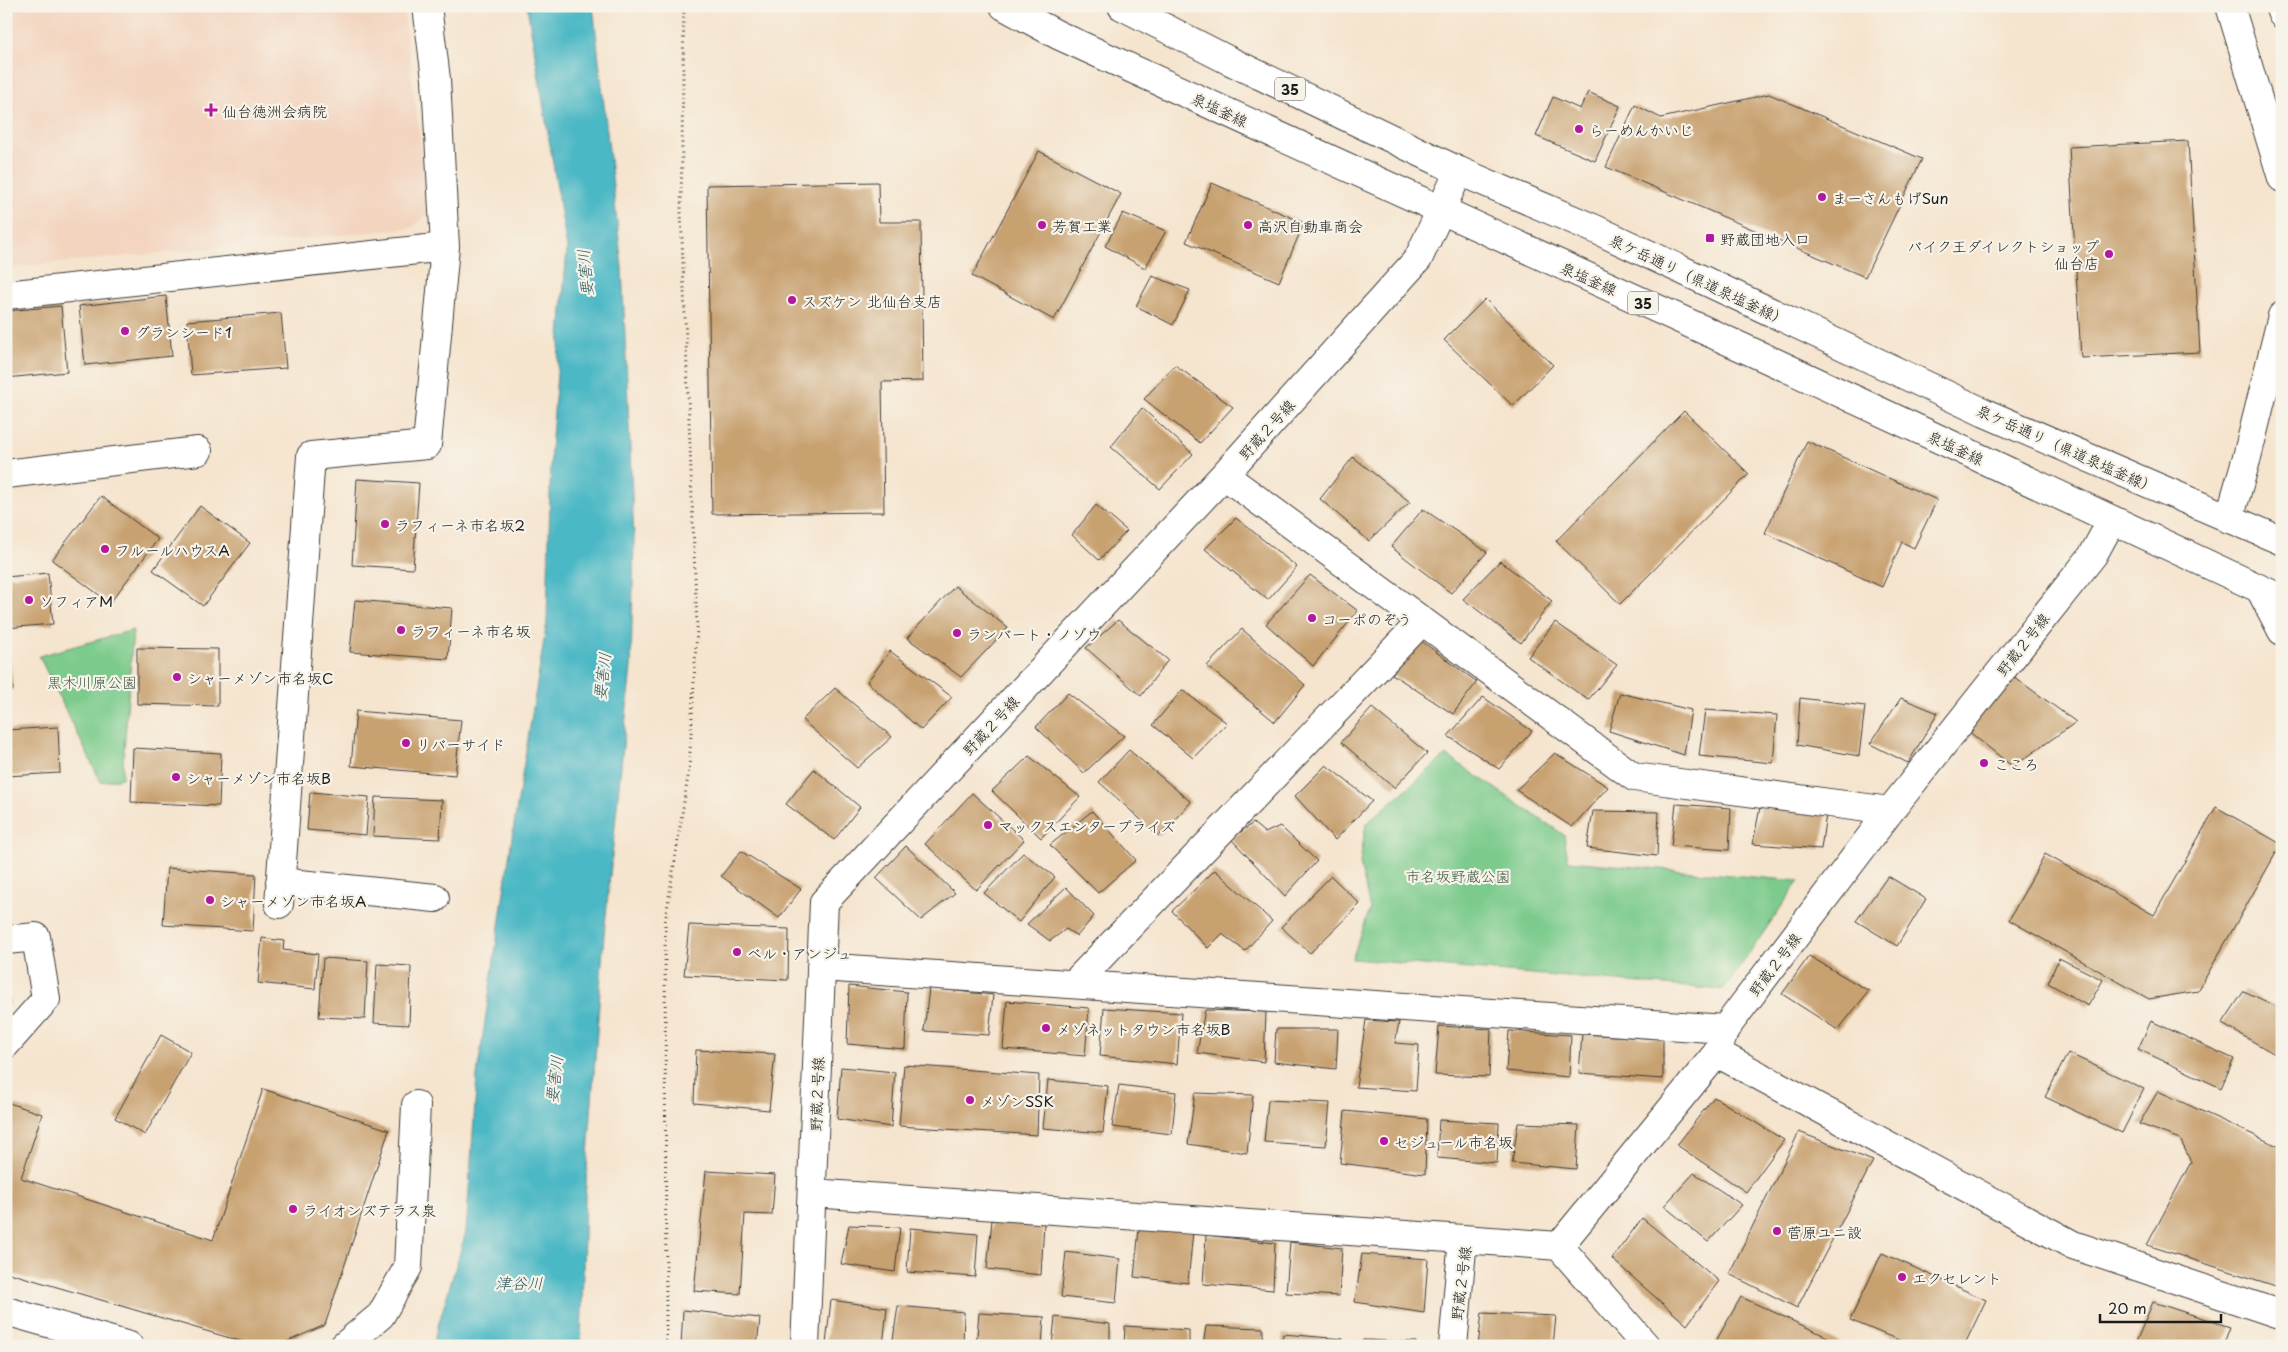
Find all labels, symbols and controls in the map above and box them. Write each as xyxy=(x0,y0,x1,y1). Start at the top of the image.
road number: 35 xyxy=(1275,78,1305,100)
street label: 泉塩釜線 xyxy=(1188,86,1252,132)
place label: 仙台徳洲会病院 xyxy=(222,99,327,122)
marker: 仙台徳洲会病院 xyxy=(204,103,218,117)
place label: らーめんかいじ xyxy=(1589,118,1694,141)
marker: らーめんかいじ xyxy=(1573,123,1585,135)
place label: まーさんもげSun xyxy=(1832,186,1949,209)
marker: まーさんもげSun xyxy=(1816,191,1828,203)
place label: 芳賀工業 xyxy=(1052,214,1112,237)
place label: 高沢自動車商会 xyxy=(1258,214,1363,237)
marker: 芳賀工業 xyxy=(1036,219,1048,231)
marker: 高沢自動車商会 xyxy=(1242,219,1254,231)
street label: 泉ケ岳通り（県道泉塩釜線） xyxy=(1606,227,1792,331)
place label: 野蔵団地入口 xyxy=(1720,227,1810,250)
marker: 野蔵団地入口 xyxy=(1704,232,1716,244)
place label: バイク王ダイレクトショップ 仙台店 xyxy=(1907,234,2099,274)
water label: 要害川 xyxy=(570,248,598,298)
marker: バイク王ダイレクトショップ 仙台店 xyxy=(2103,248,2115,260)
street label: 泉塩釜線 xyxy=(1557,255,1621,301)
place label: スズケン 北仙台支店 xyxy=(802,289,942,312)
road number: 35 xyxy=(1628,292,1658,314)
marker: スズケン 北仙台支店 xyxy=(786,294,798,306)
place label: グランシード1 xyxy=(135,320,232,343)
marker: グランシード1 xyxy=(119,325,131,337)
street label: 野蔵２号線 xyxy=(1232,393,1300,465)
street label: 泉ケ岳通り（県道泉塩釜線） xyxy=(1973,398,2161,498)
street label: 泉塩釜線 xyxy=(1924,424,1988,470)
place label: ラフィーネ市名坂2 xyxy=(395,513,525,536)
marker: ラフィーネ市名坂2 xyxy=(379,518,391,530)
place label: フルールハウスA xyxy=(115,538,230,561)
marker: フルールハウスA xyxy=(99,543,111,555)
place label: ソフィアM xyxy=(39,589,113,612)
marker: ソフィアM xyxy=(23,594,35,606)
place label: コーポのぞう xyxy=(1322,607,1412,630)
street label: 野蔵２号線 xyxy=(1990,607,2054,681)
marker: コーポのぞう xyxy=(1306,612,1318,624)
place label: ラフィーネ市名坂 xyxy=(411,619,530,642)
place label: ランバート・ノゾウ xyxy=(967,622,1101,645)
marker: ラフィーネ市名坂 xyxy=(395,624,407,636)
marker: ランバート・ノゾウ xyxy=(951,627,963,639)
water label: 要害川 xyxy=(586,651,616,701)
place label: シャーメゾン市名坂C xyxy=(187,666,334,689)
park label: 黒木川原公園 xyxy=(47,670,137,693)
marker: シャーメゾン市名坂C xyxy=(171,671,183,683)
street label: 野蔵２号線 xyxy=(956,690,1024,760)
place label: リバーサイド xyxy=(416,732,506,755)
marker: リバーサイド xyxy=(400,737,412,749)
place label: こころ xyxy=(1994,752,2039,775)
marker: こころ xyxy=(1978,757,1990,769)
place label: シャーメゾン市名坂B xyxy=(186,766,331,789)
marker: シャーメゾン市名坂B xyxy=(170,771,182,783)
place label: マックスエンタープライズ xyxy=(998,814,1175,837)
marker: マックスエンタープライズ xyxy=(982,819,994,831)
park label: 市名坂野蔵公園 xyxy=(1405,864,1511,887)
place label: シャーメゾン市名坂A xyxy=(220,889,367,912)
marker: シャーメゾン市名坂A xyxy=(204,894,216,906)
street label: 野蔵２号線 xyxy=(1742,927,1806,1001)
place label: ベル・アンジュ xyxy=(747,941,852,964)
marker: ベル・アンジュ xyxy=(731,946,743,958)
place label: メゾネットタウン市名坂B xyxy=(1056,1017,1230,1040)
marker: メゾネットタウン市名坂B xyxy=(1040,1022,1052,1034)
water label: 要害川 xyxy=(538,1054,568,1104)
street label: 野蔵２号線 xyxy=(803,1056,829,1132)
place label: メゾンSSK xyxy=(980,1089,1054,1112)
marker: メゾンSSK xyxy=(964,1094,976,1106)
place label: セジュール市名坂 xyxy=(1394,1130,1513,1153)
marker: セジュール市名坂 xyxy=(1378,1135,1390,1147)
place label: ライオンズテラス泉 xyxy=(303,1198,436,1221)
marker: ライオンズテラス泉 xyxy=(287,1203,299,1215)
place label: 菅原ユニ設 xyxy=(1787,1220,1862,1243)
marker: 菅原ユニ設 xyxy=(1771,1225,1783,1237)
street label: 野蔵２号線 xyxy=(1444,1244,1476,1322)
place label: エクセレント xyxy=(1912,1266,2002,1289)
water label: 津谷川 xyxy=(495,1270,543,1294)
marker: エクセレント xyxy=(1896,1271,1908,1283)
scale bar xyxy=(2100,1292,2222,1324)
text: 20 m xyxy=(2108,1296,2147,1319)

